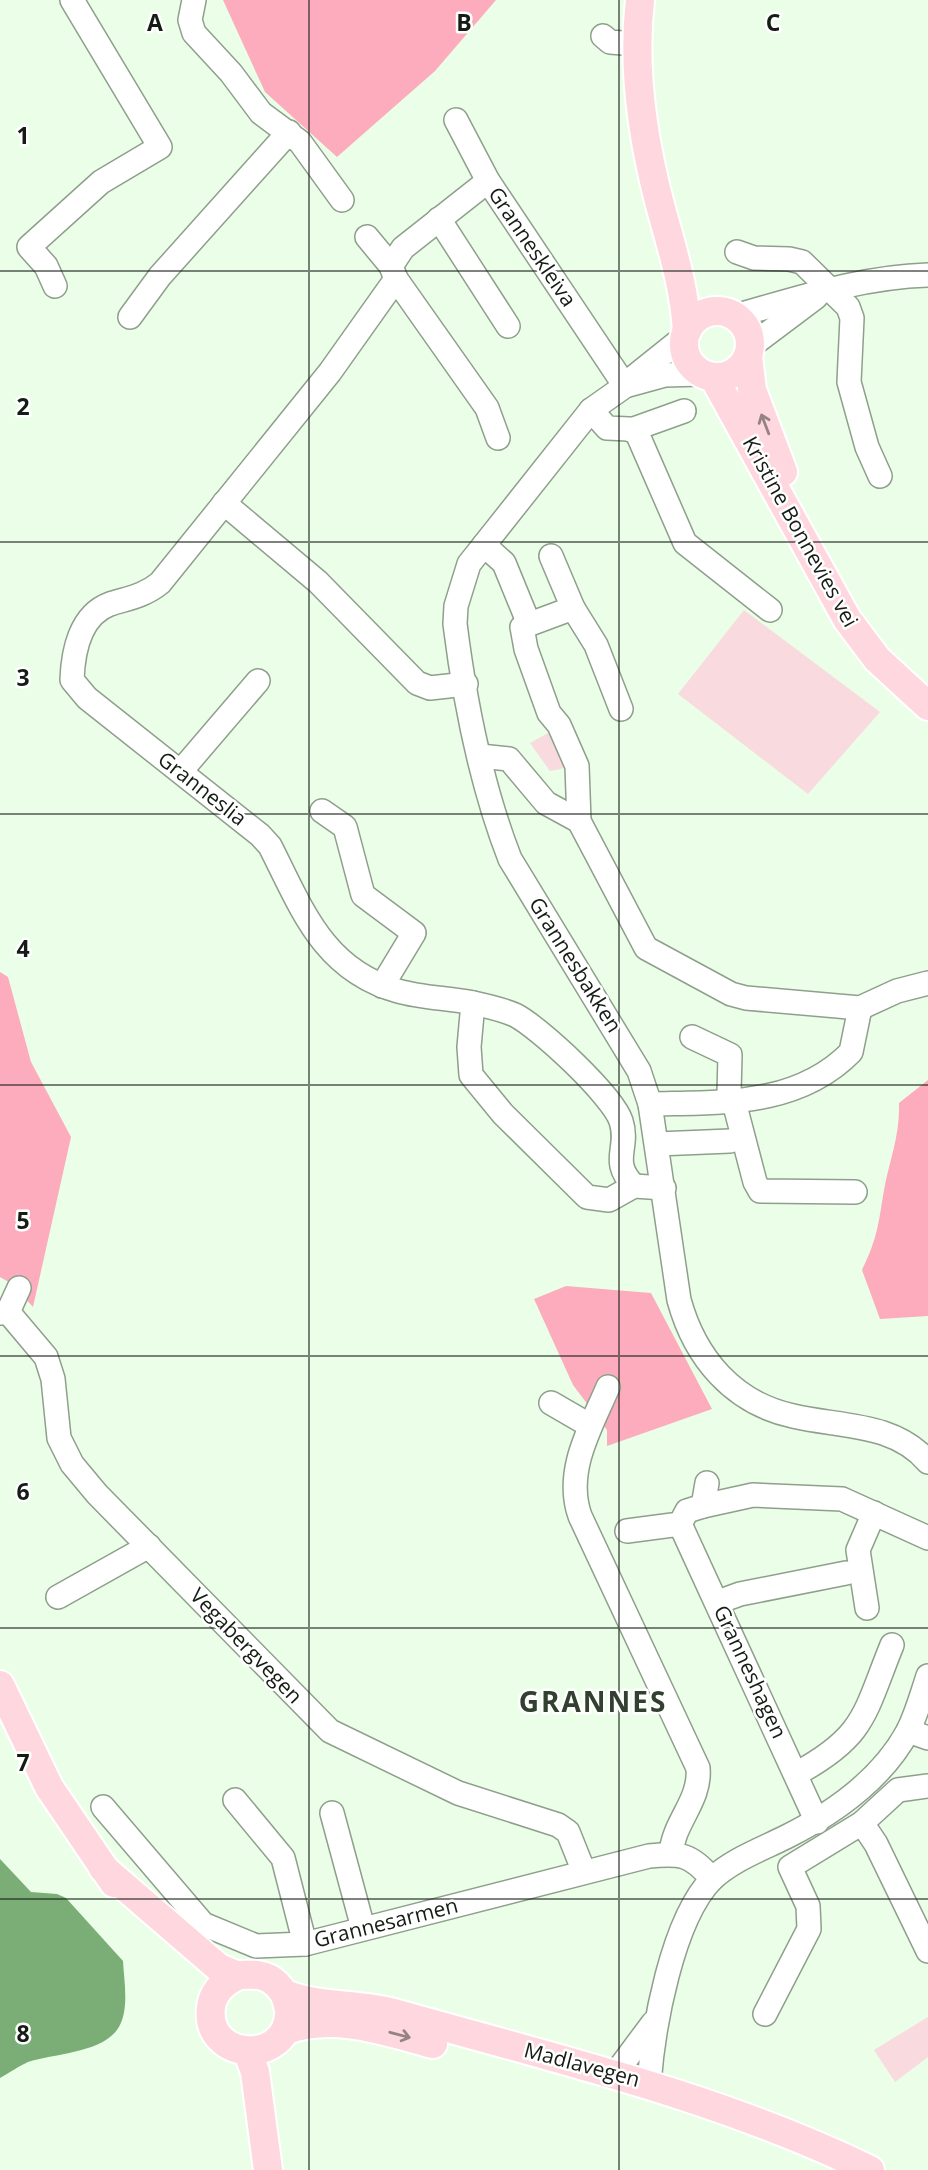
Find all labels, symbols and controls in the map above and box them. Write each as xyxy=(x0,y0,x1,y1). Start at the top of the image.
text: A xyxy=(147,6,163,38)
text: B xyxy=(456,6,472,38)
text: C xyxy=(766,6,780,38)
text: 1 xyxy=(16,119,30,151)
street label: Granneskleiva xyxy=(482,181,583,312)
text: 2 xyxy=(16,390,30,422)
one-way arrow xyxy=(758,414,770,436)
street label: Kristine Bonnevies vei xyxy=(737,431,865,632)
text: 3 xyxy=(16,661,30,693)
street label: Granneslia xyxy=(152,745,253,832)
street label: Grannesbakken xyxy=(523,892,629,1037)
text: 4 xyxy=(16,932,30,964)
text: 5 xyxy=(16,1204,30,1236)
text: 6 xyxy=(16,1475,30,1507)
street label: Vegabergvegen xyxy=(184,1581,309,1709)
street label: Granneshagen xyxy=(708,1601,794,1743)
district label: GRANNES xyxy=(519,1682,667,1720)
text: 7 xyxy=(16,1746,30,1778)
street label: Grannesarmen xyxy=(311,1891,461,1953)
text: 8 xyxy=(16,2017,30,2049)
one-way arrow xyxy=(388,2029,411,2042)
street label: Madlavegen xyxy=(521,2035,643,2093)

